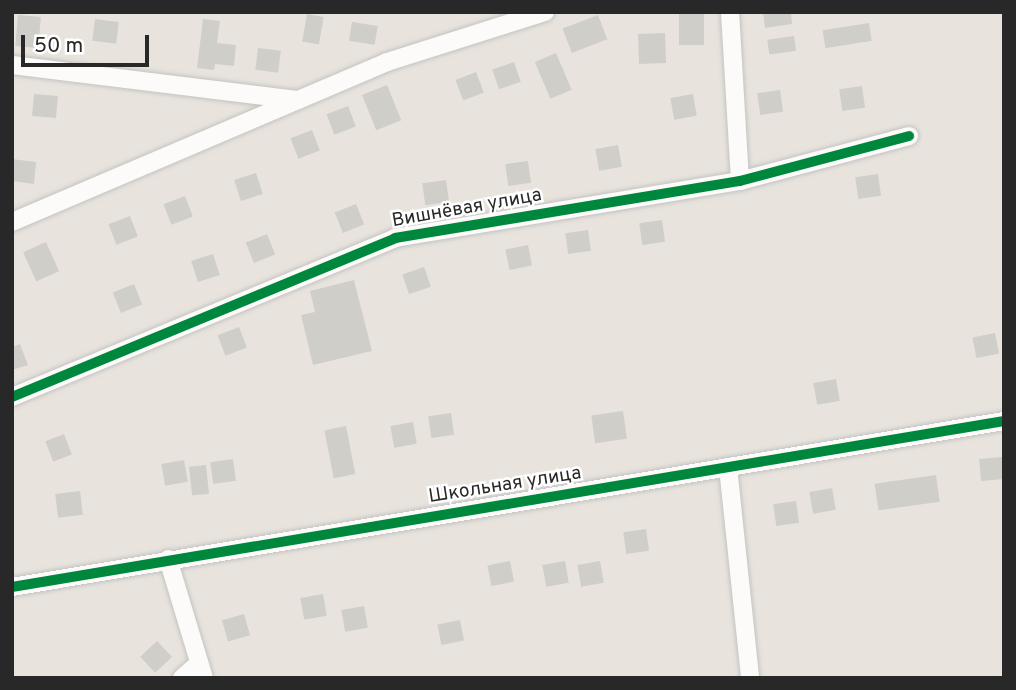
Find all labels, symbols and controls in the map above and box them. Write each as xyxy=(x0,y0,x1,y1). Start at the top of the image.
scale bar xyxy=(24,21,152,65)
text: 50 m xyxy=(34,33,83,60)
street label: Вишнёвая улица xyxy=(390,185,544,233)
street label: Школьная улица xyxy=(427,463,583,509)

